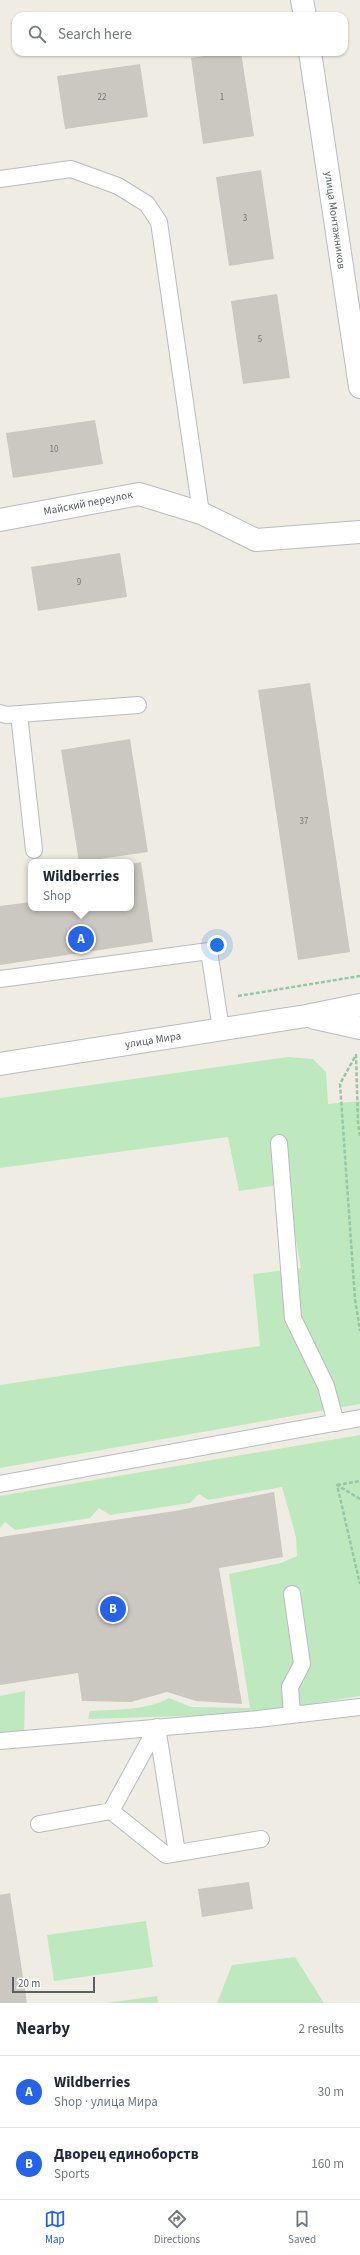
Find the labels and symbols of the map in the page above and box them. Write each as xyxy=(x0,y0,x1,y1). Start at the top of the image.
house number: 22 xyxy=(98,91,107,104)
house number: 1 xyxy=(220,91,224,104)
street label: улица Монтажников xyxy=(321,170,349,270)
house number: 3 xyxy=(243,212,248,225)
house number: 5 xyxy=(258,333,263,346)
house number: 10 xyxy=(50,443,59,456)
street label: Майский переулок xyxy=(42,487,134,519)
house number: 9 xyxy=(77,576,82,589)
house number: 37 xyxy=(300,815,309,828)
pin: A xyxy=(68,924,94,954)
your location xyxy=(207,935,227,955)
street label: улица Мира xyxy=(124,1028,182,1052)
pin: B xyxy=(100,1594,126,1624)
scale bar xyxy=(12,1975,95,1994)

